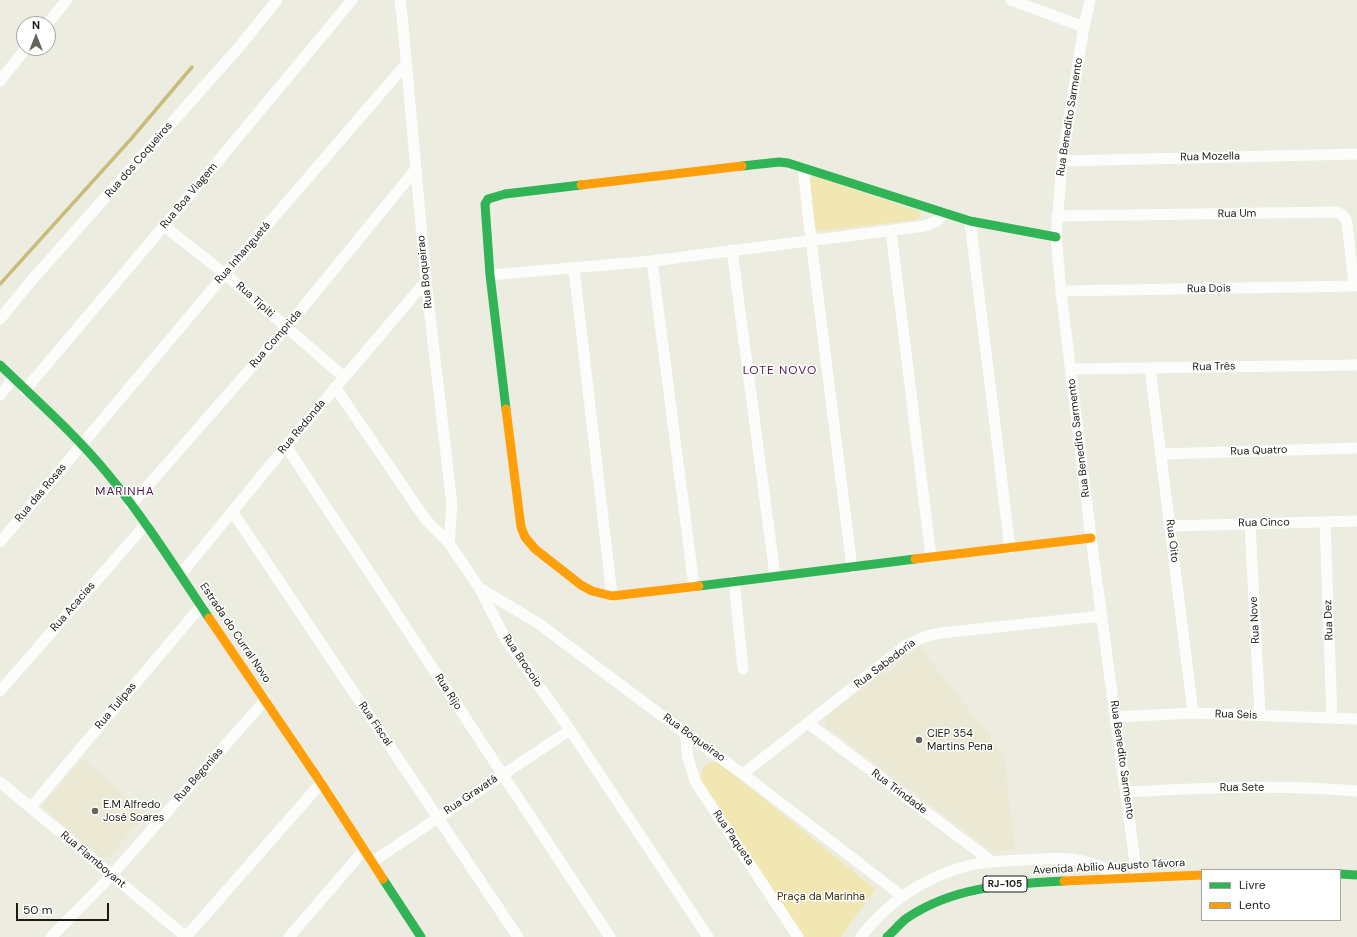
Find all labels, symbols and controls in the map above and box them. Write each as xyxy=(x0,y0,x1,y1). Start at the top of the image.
north arrow xyxy=(16,16,56,56)
text: N xyxy=(32,18,40,32)
street label: Rua Benedito Sarmento xyxy=(1054,57,1086,177)
street label: Rua dos Coqueiros xyxy=(103,119,175,201)
street label: Rua Mozella xyxy=(1180,150,1240,164)
street label: Rua Boa Viagem xyxy=(158,160,220,232)
street label: Rua Um xyxy=(1218,207,1256,221)
street label: Rua Inhanguetá xyxy=(212,219,274,287)
street label: Rua Boqueirao xyxy=(415,235,435,309)
street label: Rua Tipiti xyxy=(233,279,277,321)
street label: Rua Dois xyxy=(1187,282,1231,296)
street label: Rua Comprida xyxy=(247,307,305,371)
street label: Rua Três xyxy=(1192,360,1236,374)
district label: LOTE NOVO xyxy=(743,364,817,378)
street label: Rua Benedito Sarmento xyxy=(1065,378,1093,498)
street label: Rua Redonda xyxy=(275,397,329,457)
street label: Rua Quatro xyxy=(1230,443,1288,459)
street label: Rua das Rosas xyxy=(13,461,69,525)
district label: MARINHA xyxy=(95,485,155,499)
street label: Rua Cinco xyxy=(1238,516,1290,530)
street label: Rua Oito xyxy=(1163,519,1181,563)
street label: Rua Acacias xyxy=(48,579,98,635)
street label: Estrada do Curral Novo xyxy=(197,581,273,685)
street label: Rua Nove xyxy=(1247,596,1263,644)
street label: Rua Dez xyxy=(1322,599,1336,641)
street label: Rua Brocoio xyxy=(500,632,544,690)
street label: Rua Sabedoria xyxy=(852,637,918,691)
street label: Rua Rijo xyxy=(432,672,464,712)
street label: Rua Tulipas xyxy=(93,680,139,732)
street label: Rua Fiscal xyxy=(355,699,395,749)
street label: Rua Benedito Sarmento xyxy=(1107,700,1137,820)
street label: Rua Seis xyxy=(1215,708,1257,722)
street label: Rua Boqueirao xyxy=(660,711,728,765)
place label: CIEP 354 Martins Pena xyxy=(927,727,993,753)
marker: CIEP 354 Martins Pena xyxy=(914,735,924,745)
street label: Rua Begonias xyxy=(172,745,226,805)
street label: Rua Trindade xyxy=(869,767,929,817)
street label: Rua Gravatá xyxy=(442,772,500,818)
street label: Rua Sete xyxy=(1220,781,1264,795)
place label: E.M Alfredo José Soares xyxy=(103,798,164,824)
marker: E.M Alfredo José Soares xyxy=(90,806,100,816)
street label: Rua Paqueta xyxy=(710,808,756,868)
street label: Rua Flamboyant xyxy=(58,829,128,891)
street label: Avenida Abílio Augusto Távora xyxy=(1033,856,1185,878)
legend xyxy=(1201,869,1341,921)
road number: RJ-105 xyxy=(983,876,1027,892)
text: Livre xyxy=(1239,877,1266,893)
park label: Praça da Marinha xyxy=(777,890,865,904)
scale bar xyxy=(18,895,111,921)
text: Lento xyxy=(1239,897,1270,913)
text: 50 m xyxy=(23,902,52,918)

